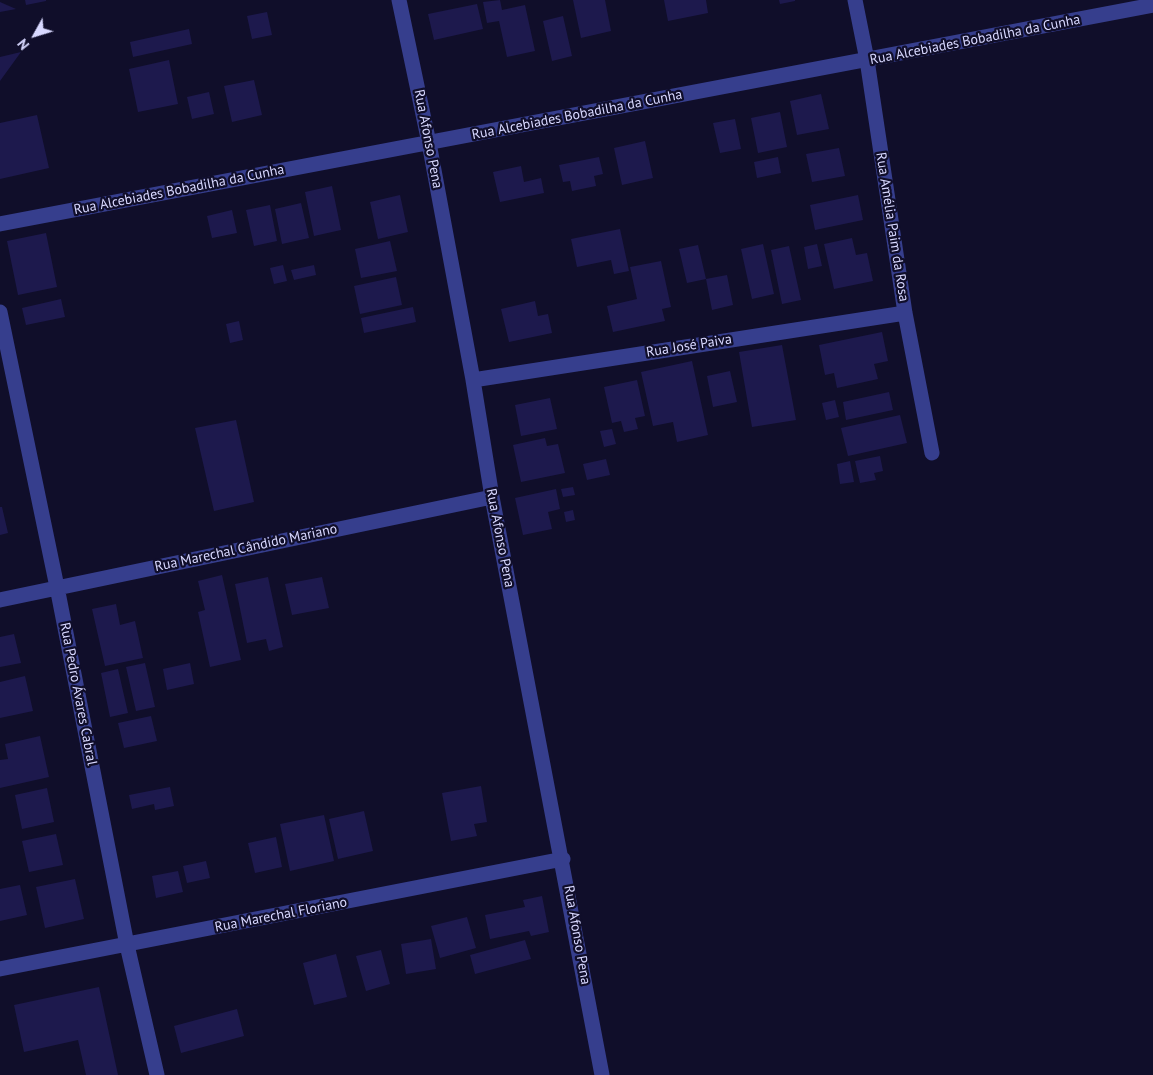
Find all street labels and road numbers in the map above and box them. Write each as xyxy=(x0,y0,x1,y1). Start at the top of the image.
street label: Rua Alcebiades Bobadilha da Cunha xyxy=(868,11,1082,69)
street label: Rua Alcebiades Bobadilha da Cunha xyxy=(470,86,684,144)
street label: Rua Afonso Pena xyxy=(410,88,446,190)
street label: Rua Amélia Paim da Rosa xyxy=(872,151,912,303)
street label: Rua Alcebiades Bobadilha da Cunha xyxy=(72,161,286,219)
street label: Rua José Paiva xyxy=(645,331,733,361)
street label: Rua Afonso Pena xyxy=(482,487,518,589)
street label: Rua Marechal Cândido Mariano xyxy=(153,520,339,576)
street label: Rua Pedro Ávares Cabral xyxy=(56,621,100,767)
street label: Rua Afonso Pena xyxy=(560,884,594,986)
street label: Rua Marechal Floriano xyxy=(213,894,349,936)

